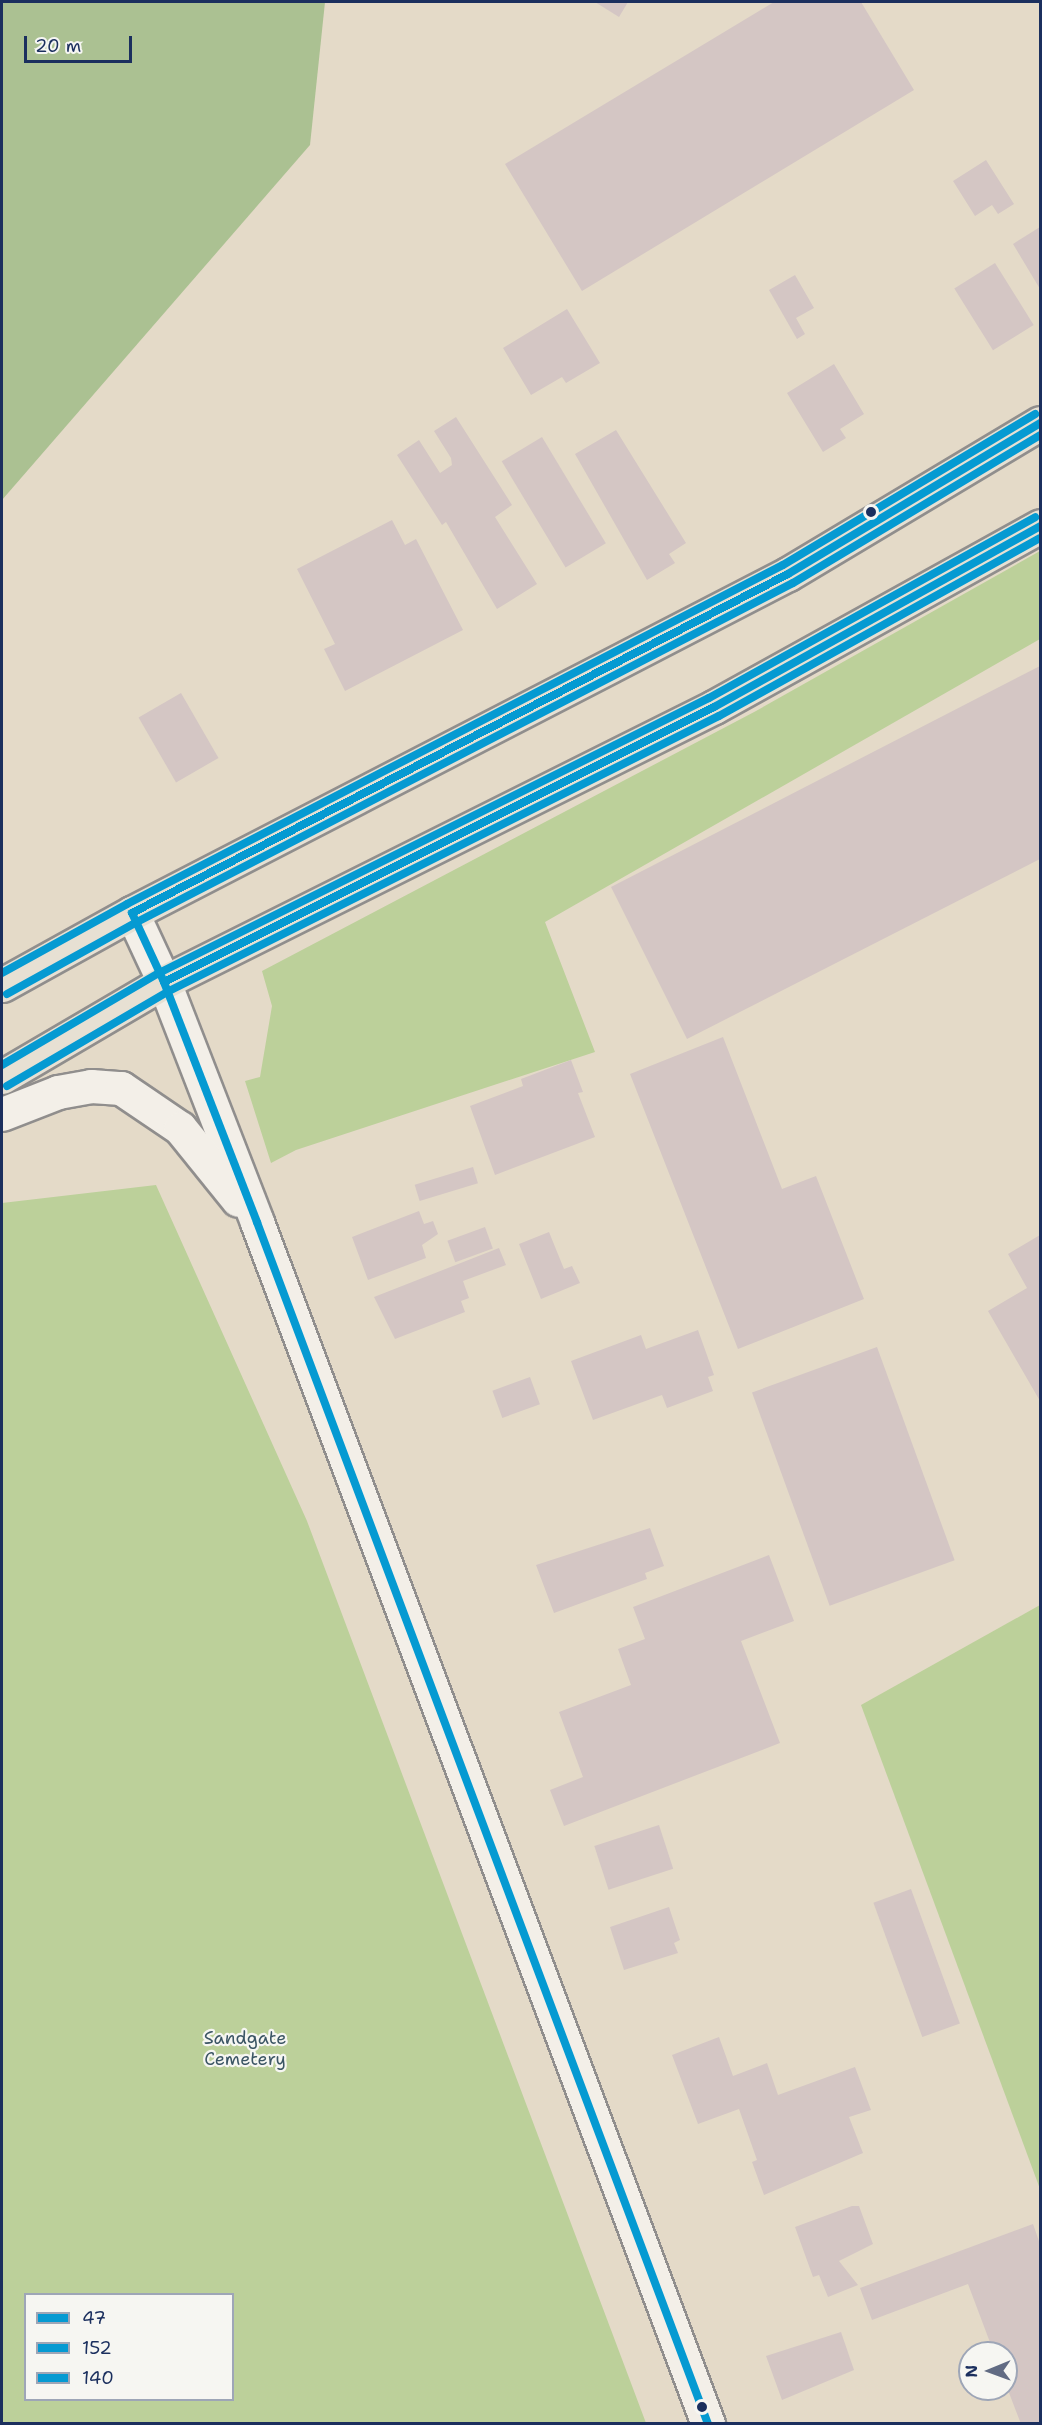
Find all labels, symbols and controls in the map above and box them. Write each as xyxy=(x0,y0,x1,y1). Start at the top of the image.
scale bar xyxy=(27,24,135,62)
text: 20 m xyxy=(35,34,81,58)
unlabelled marker xyxy=(865,506,877,518)
park label: Sandgate Cemetery xyxy=(204,2028,286,2070)
legend xyxy=(24,2293,234,2401)
text: 47 xyxy=(82,2306,106,2330)
text: 152 xyxy=(82,2336,112,2360)
north arrow xyxy=(958,2341,1018,2401)
text: N xyxy=(961,2365,982,2378)
text: 140 xyxy=(82,2366,114,2390)
unlabelled marker xyxy=(696,2401,708,2413)

